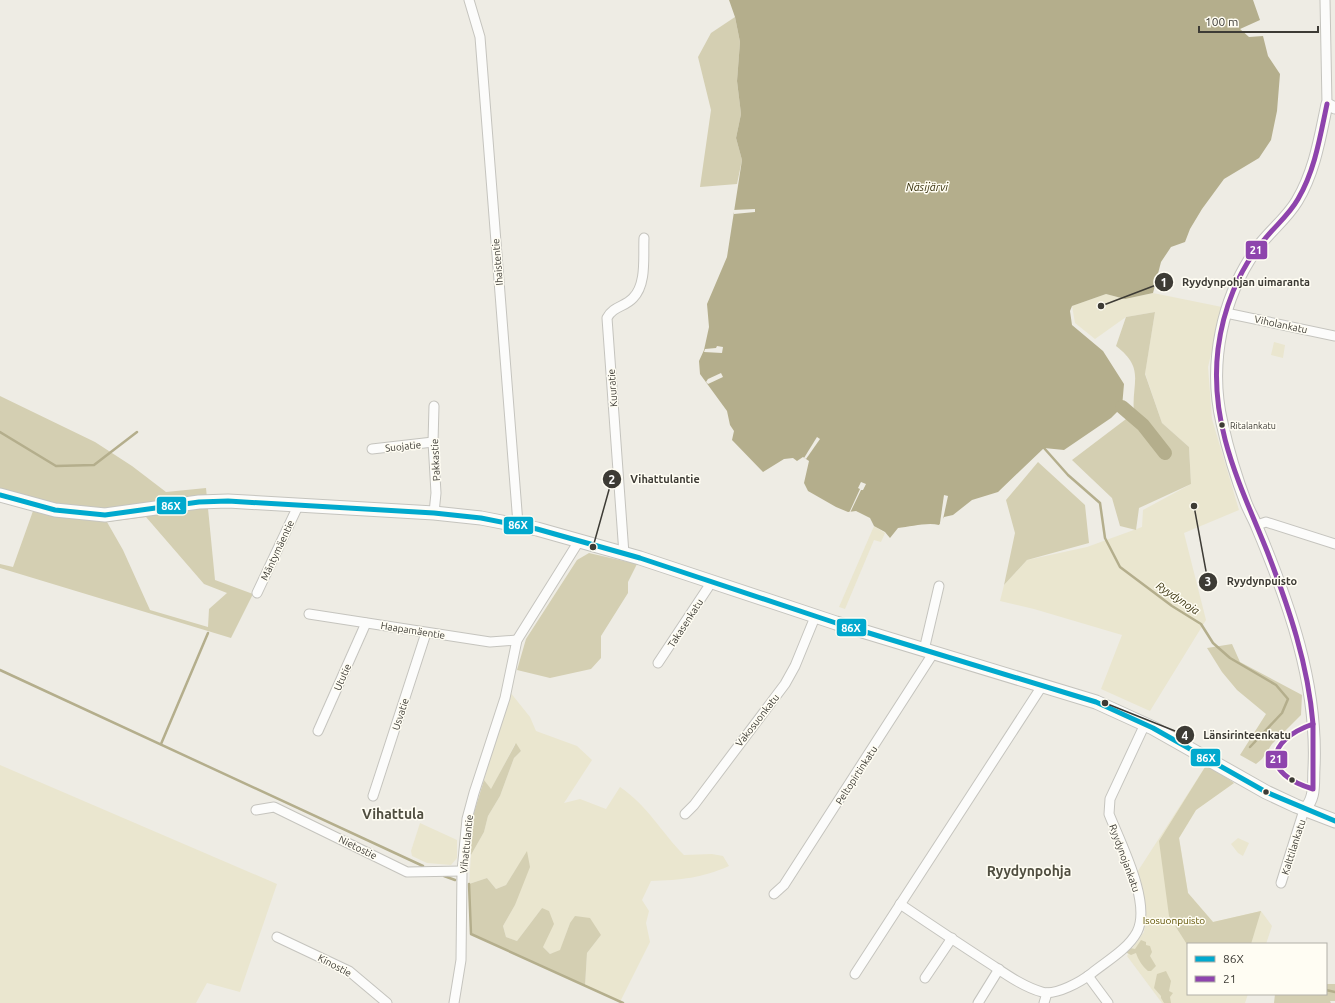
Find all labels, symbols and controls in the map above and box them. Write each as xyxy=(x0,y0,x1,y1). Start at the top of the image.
scale bar xyxy=(1199,8,1318,34)
text: 100 m xyxy=(1205,15,1238,28)
water label: Näsijärvi xyxy=(906,181,949,193)
street label: Ihaistentie xyxy=(490,238,505,286)
line badge: 21 xyxy=(1245,240,1268,260)
text: 21 xyxy=(1250,244,1262,256)
callout: Ryydynpohjan uimaranta xyxy=(1154,271,1318,294)
text: 1 xyxy=(1161,276,1167,289)
text: Ryydynpohjan uimaranta xyxy=(1182,276,1310,288)
street label: Viholankatu xyxy=(1253,313,1308,335)
street label: Kuuratie xyxy=(606,368,619,407)
marker: Ritalankatu xyxy=(1217,420,1227,430)
place label: Ritalankatu xyxy=(1230,421,1276,431)
street label: Pakkastie xyxy=(429,438,442,481)
street label: Suojatie xyxy=(384,439,422,454)
callout: Vihattulantie xyxy=(602,468,708,491)
text: 2 xyxy=(609,473,616,486)
text: Vihattulantie xyxy=(630,473,700,485)
line badge: 86X xyxy=(156,496,187,515)
text: 86X xyxy=(161,500,182,512)
line badge: 86X xyxy=(503,516,534,535)
street label: Mäntymäentie xyxy=(259,518,296,582)
text: 86X xyxy=(508,519,529,531)
callout: Ryydynpuisto xyxy=(1198,570,1305,593)
text: 3 xyxy=(1205,575,1211,588)
text: Ryydynpuisto xyxy=(1227,575,1298,587)
water label: Ryydynoja xyxy=(1154,579,1202,617)
street label: Takasenkatu xyxy=(666,597,705,650)
line badge: 86X xyxy=(836,618,867,637)
street label: Haapamäentie xyxy=(380,620,446,641)
text: 86X xyxy=(841,622,862,634)
street label: Ututie xyxy=(332,662,353,692)
street label: Vakosuonkatu xyxy=(734,692,781,749)
street label: Usvatie xyxy=(390,697,411,732)
callout: Länsirinteenkatu xyxy=(1175,724,1299,747)
text: 4 xyxy=(1182,729,1189,742)
text: Länsirinteenkatu xyxy=(1203,729,1291,741)
street label: Peltopirtinkatu xyxy=(833,744,879,807)
line badge: 86X xyxy=(1190,748,1221,767)
line badge: 21 xyxy=(1265,750,1288,769)
text: 86X xyxy=(1196,752,1217,764)
text: 21 xyxy=(1270,753,1282,765)
unlabelled marker xyxy=(1287,775,1297,785)
unlabelled marker xyxy=(1261,787,1271,797)
district label: Vihattula xyxy=(362,806,424,822)
street label: Vihattulantie xyxy=(458,814,475,874)
street label: Kalttilankatu xyxy=(1279,818,1308,876)
street label: Ryydynojankatu xyxy=(1107,823,1142,894)
street label: Nietostie xyxy=(337,834,379,861)
district label: Ryydynpohja xyxy=(987,863,1071,879)
park label: Isosuonpuisto xyxy=(1143,915,1205,926)
legend xyxy=(1187,943,1327,995)
street label: Kinostie xyxy=(316,952,353,979)
text: 86X xyxy=(1223,952,1245,965)
text: 21 xyxy=(1223,972,1237,985)

